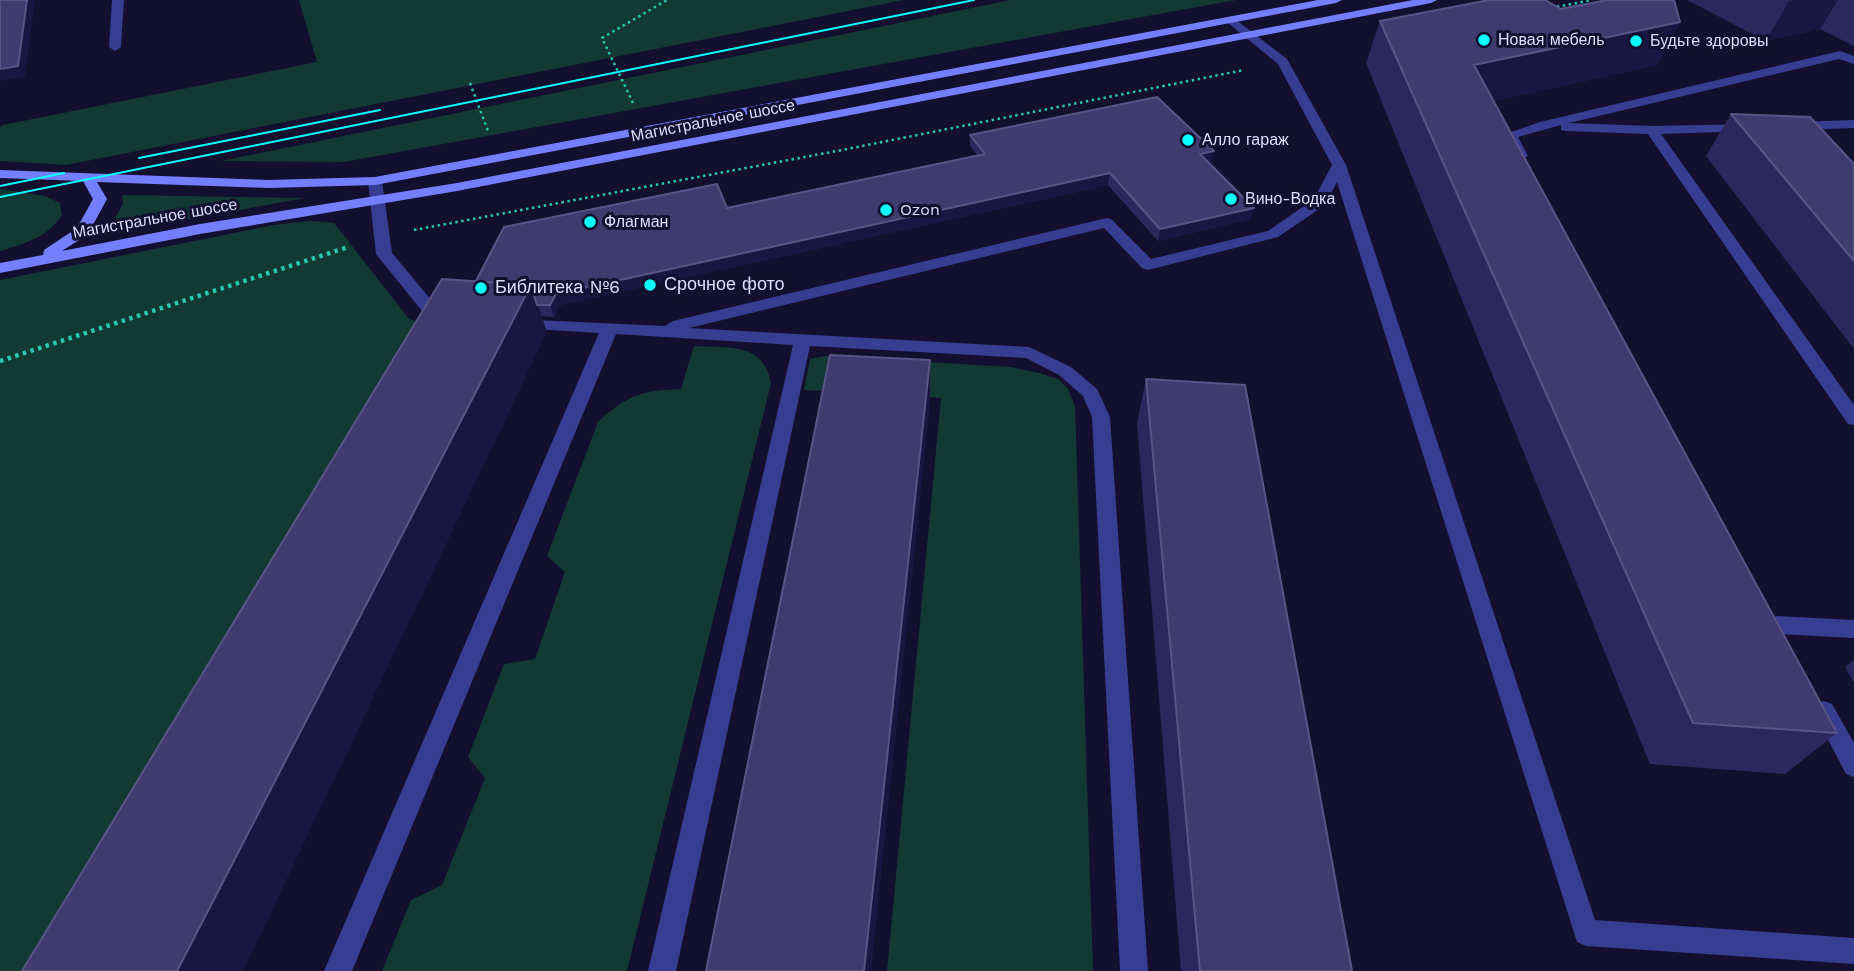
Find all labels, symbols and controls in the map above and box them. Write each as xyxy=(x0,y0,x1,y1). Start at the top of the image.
place label: Новая мебель xyxy=(1498,30,1605,50)
place label: Будьте здоровы xyxy=(1650,31,1769,51)
marker: Новая мебель xyxy=(1476,32,1492,48)
marker: Будьте здоровы xyxy=(1628,33,1644,49)
street label: Магистральное шоссе xyxy=(629,96,797,146)
place label: Алло гараж xyxy=(1202,130,1289,150)
marker: Алло гараж xyxy=(1180,132,1196,148)
place label: Вино-Водка xyxy=(1245,189,1335,209)
marker: Вино-Водка xyxy=(1223,191,1239,207)
street label: Магистральное шоссе xyxy=(71,195,239,243)
place label: Ozon xyxy=(900,200,940,220)
marker: Ozon xyxy=(878,202,894,218)
place label: Флагман xyxy=(604,212,668,232)
marker: Флагман xyxy=(582,214,598,230)
place label: Срочное фото xyxy=(664,274,785,296)
place label: Библитека №6 xyxy=(495,277,620,299)
marker: Срочное фото xyxy=(642,277,658,293)
marker: Библитека №6 xyxy=(473,280,489,296)

